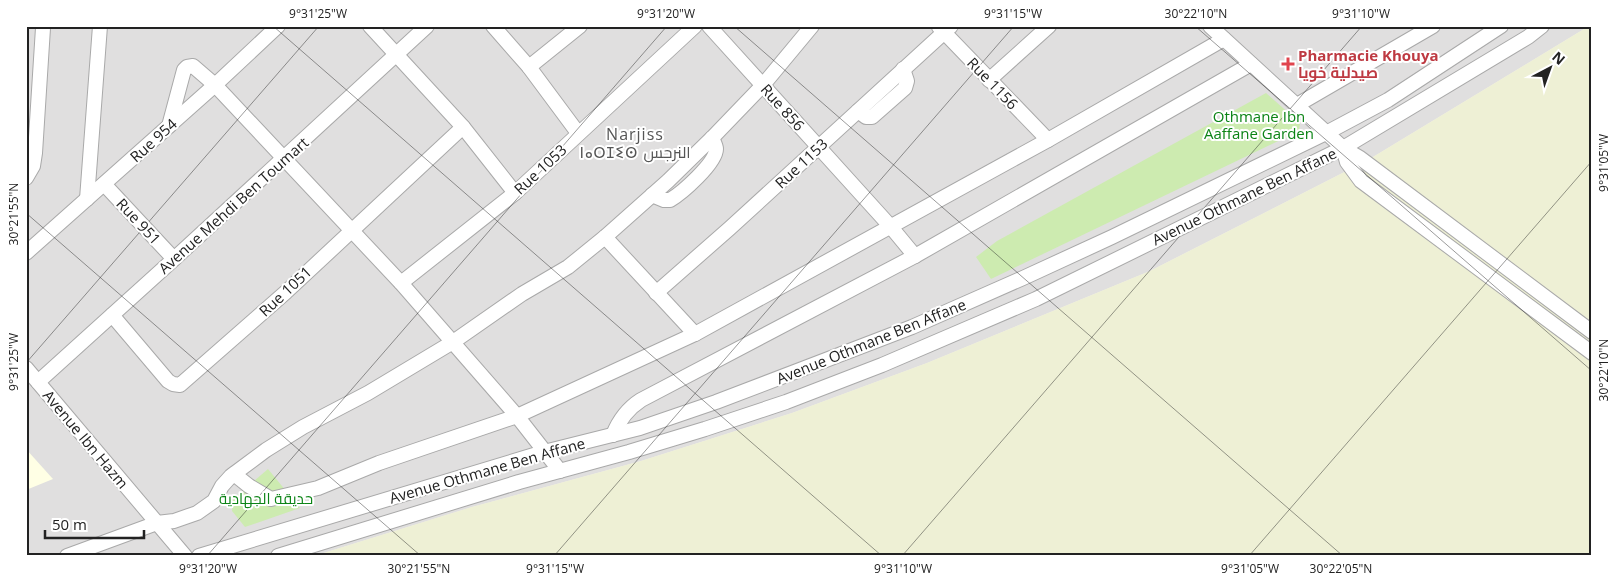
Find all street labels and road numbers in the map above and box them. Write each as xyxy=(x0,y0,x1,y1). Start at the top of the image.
street label: Rue 1156 xyxy=(963,53,1023,113)
street label: Rue 856 xyxy=(757,79,809,135)
street label: Rue 954 xyxy=(125,113,181,166)
street label: Avenue Mehdi Ben Toumart xyxy=(154,132,312,278)
street label: Rue 1153 xyxy=(770,133,832,193)
street label: Rue 1053 xyxy=(509,139,571,199)
street label: Avenue Othmane Ben Affane xyxy=(1148,143,1340,249)
street label: Rue 951 xyxy=(112,194,166,248)
street label: Rue 1051 xyxy=(254,261,316,321)
street label: Avenue Othmane Ben Affane xyxy=(773,294,969,388)
street label: Avenue Ibn Hazm xyxy=(39,385,133,493)
street label: Avenue Othmane Ben Affane xyxy=(387,432,587,508)

